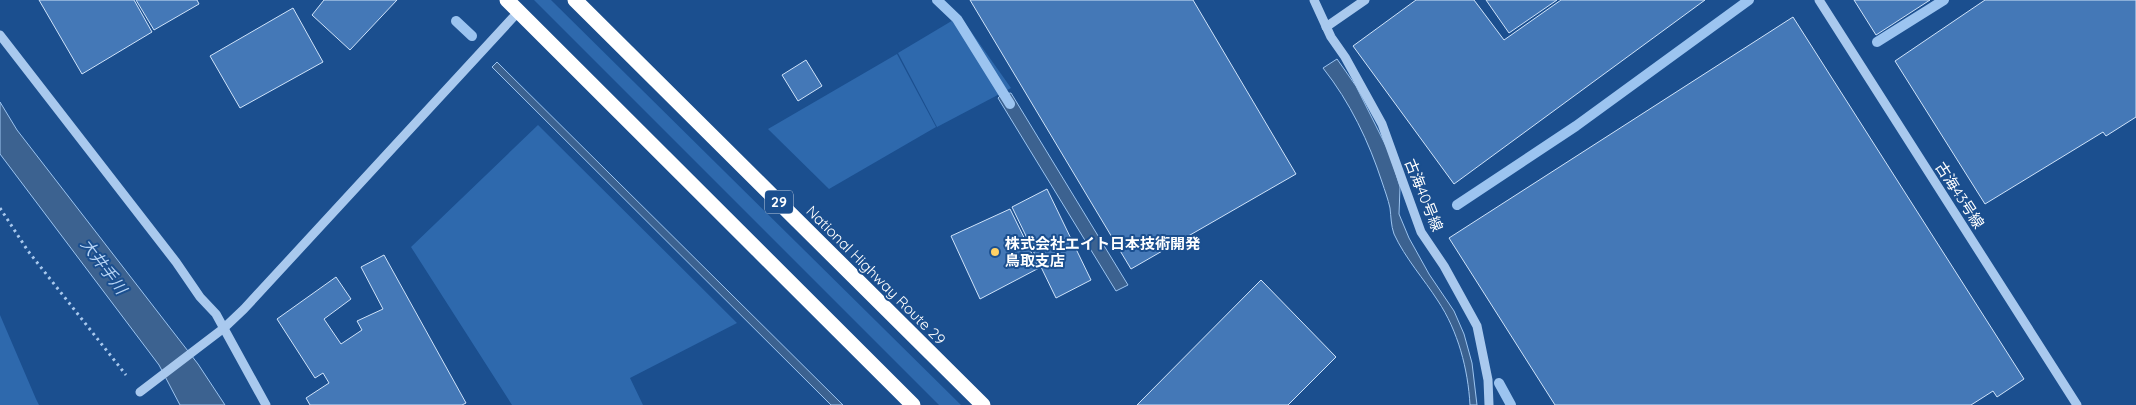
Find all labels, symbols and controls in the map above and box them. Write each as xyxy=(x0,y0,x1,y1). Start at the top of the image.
street label: 古海40号線 xyxy=(1401,156,1447,234)
street label: 古海43号線 xyxy=(1931,158,1989,232)
road number: 29 xyxy=(765,190,793,213)
street label: National Highway Route 29 xyxy=(802,201,950,349)
water label: 大井手川 xyxy=(77,234,132,299)
place label: 株式会社エイト日本技術開発 鳥取支店 xyxy=(1005,234,1201,270)
marker: 株式会社エイト日本技術開発 鳥取支店 xyxy=(989,246,1001,258)

